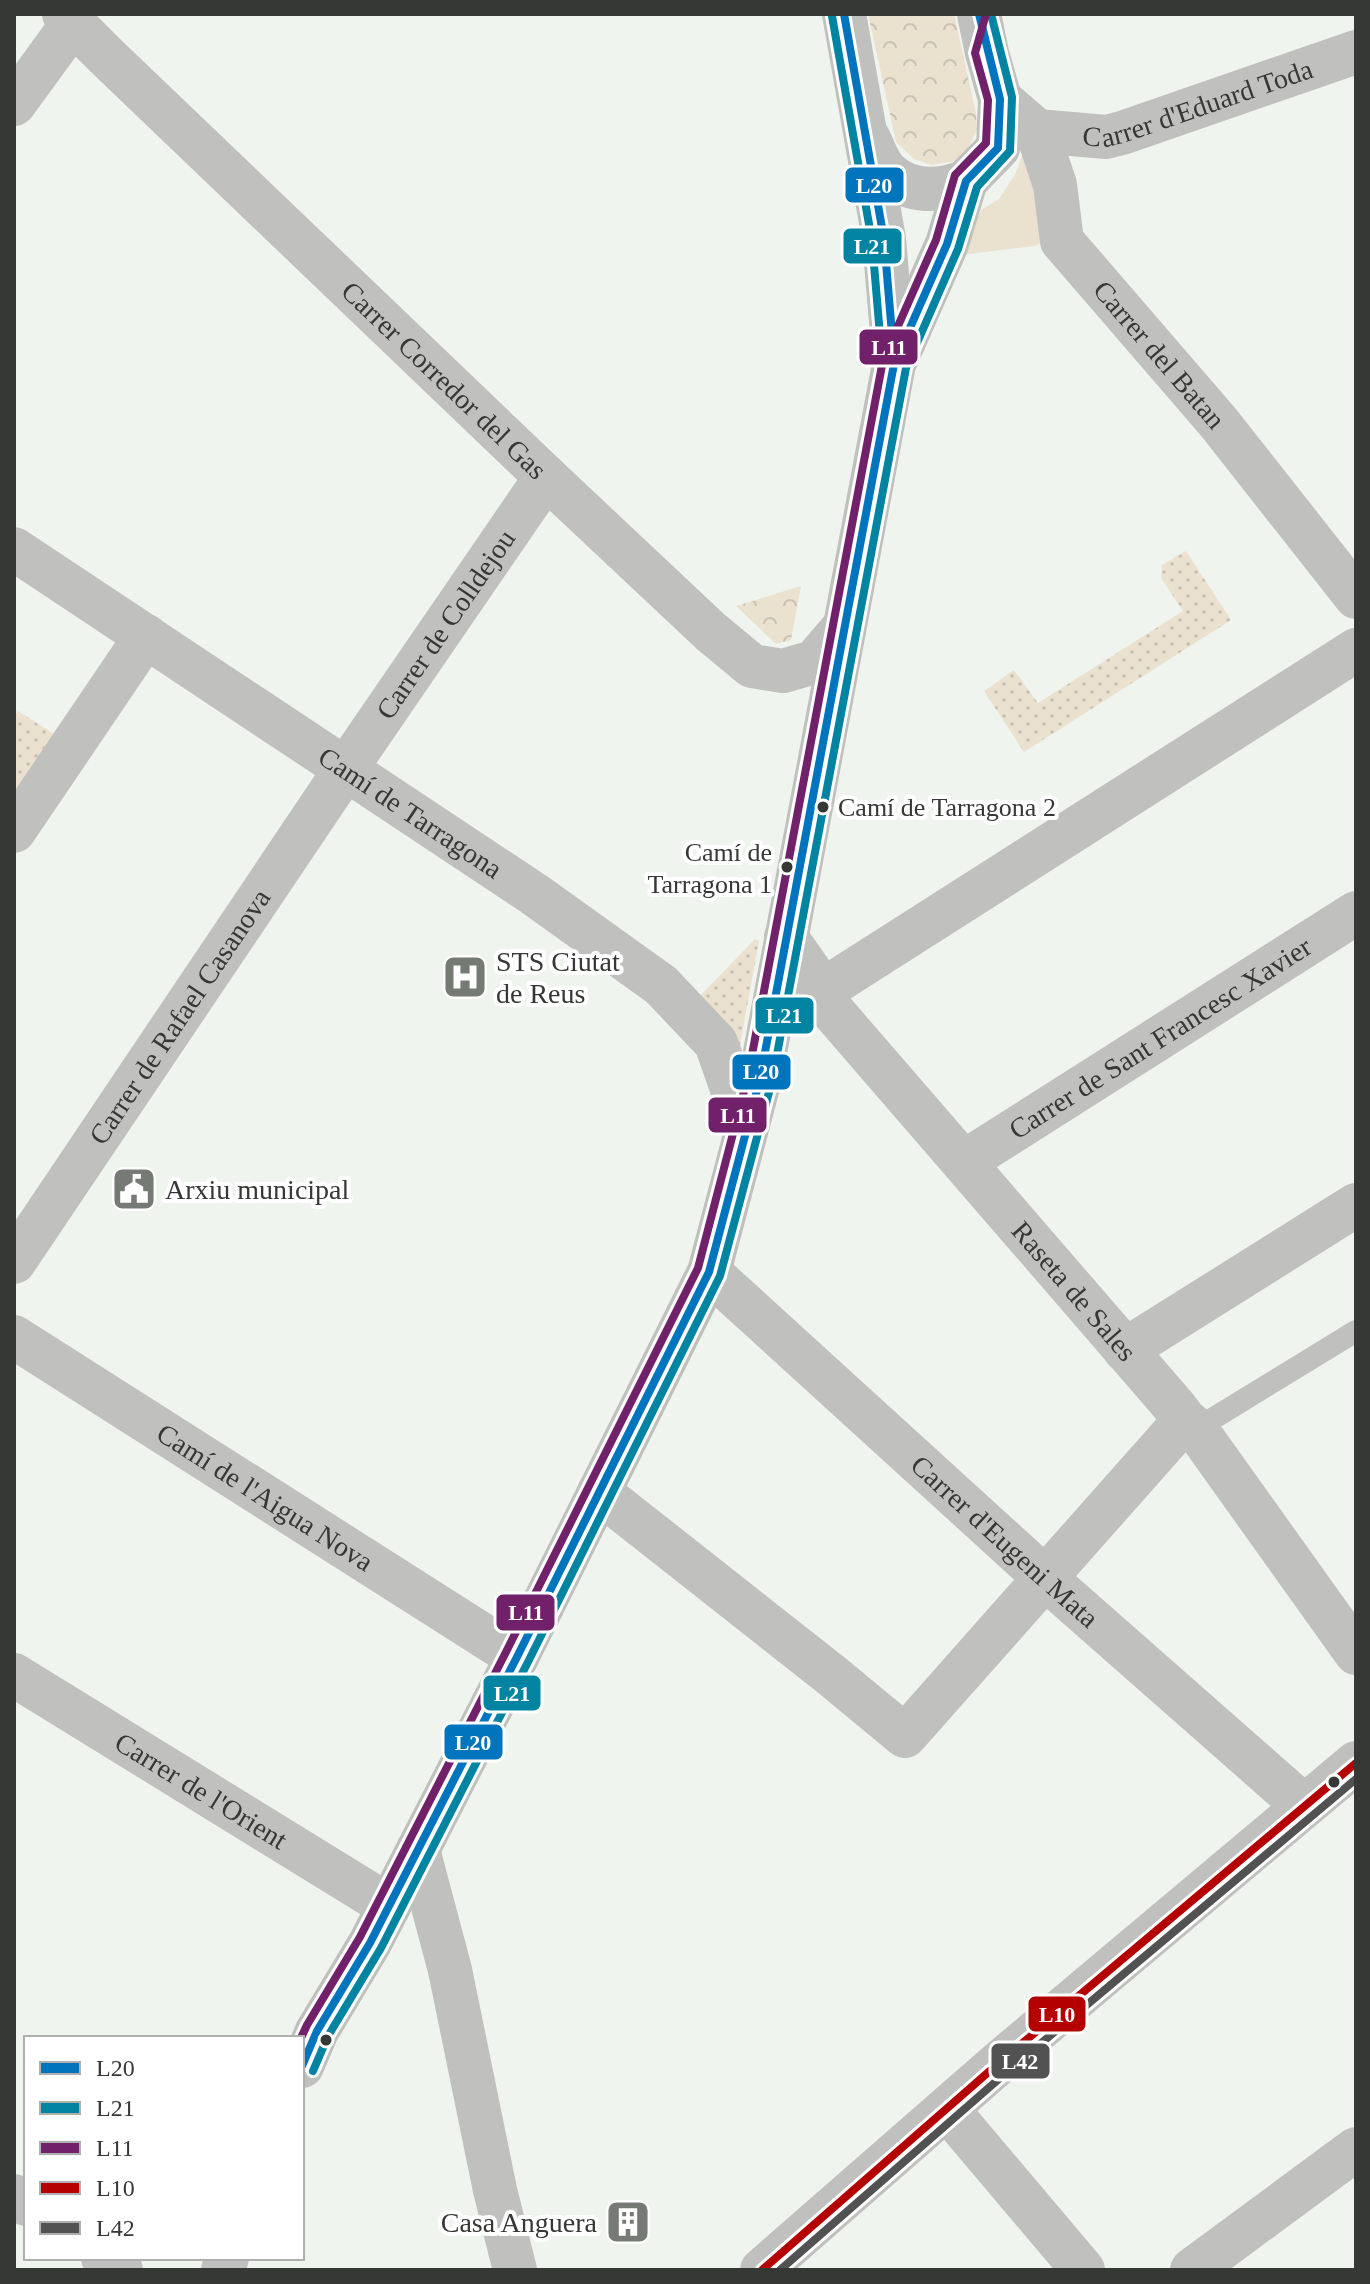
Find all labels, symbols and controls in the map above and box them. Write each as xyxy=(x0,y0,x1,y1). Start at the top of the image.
street label: Carrer d'Eduard Toda xyxy=(1081,53,1317,153)
line badge: L20 xyxy=(844,166,905,204)
text: L20 xyxy=(856,173,892,198)
line badge: L21 xyxy=(842,227,903,265)
text: L21 xyxy=(854,234,890,259)
street label: Carrer del Batan xyxy=(1088,274,1232,435)
street label: Carrer Corredor del Gas xyxy=(336,275,553,485)
line badge: L11 xyxy=(858,328,919,366)
text: L11 xyxy=(871,335,907,360)
street label: Carrer de Colldejou xyxy=(369,524,521,725)
street label: Camí de Tarragona xyxy=(313,740,509,884)
place label: Camí de Tarragona 2 xyxy=(838,793,1056,822)
marker: Camí de Tarragona 2 xyxy=(815,799,831,815)
place label: Camí de Tarragona 1 xyxy=(647,838,772,899)
marker: Camí de Tarragona 1 xyxy=(779,859,795,875)
street label: Carrer de Rafael Casanova xyxy=(82,882,276,1150)
street label: Carrer de Sant Francesc Xavier xyxy=(1003,930,1317,1145)
place label: STS Ciutat de Reus xyxy=(496,946,620,1009)
hospital icon: STS Ciutat de Reus xyxy=(441,953,489,1001)
line badge: L21 xyxy=(754,996,815,1035)
text: L21 xyxy=(766,1003,802,1028)
line badge: L20 xyxy=(731,1053,792,1091)
text: L20 xyxy=(743,1059,779,1084)
line badge: L11 xyxy=(707,1096,768,1134)
text: L11 xyxy=(720,1103,756,1128)
public building icon: Arxiu municipal xyxy=(110,1165,158,1213)
place label: Arxiu municipal xyxy=(165,1174,350,1205)
street label: Raseta de Sales xyxy=(1006,1215,1143,1367)
street label: Camí de l'Aigua Nova xyxy=(152,1417,380,1577)
street label: Carrer d'Eugeni Mata xyxy=(905,1449,1105,1634)
line badge: L11 xyxy=(495,1593,556,1632)
text: L11 xyxy=(508,1600,544,1625)
line badge: L21 xyxy=(482,1674,542,1712)
text: L21 xyxy=(494,1681,530,1706)
line badge: L20 xyxy=(443,1723,504,1761)
street label: Carrer de l'Orient xyxy=(110,1726,293,1855)
text: L20 xyxy=(455,1730,491,1755)
unlabelled marker xyxy=(1326,1774,1342,1790)
line badge: L10 xyxy=(1027,1995,1087,2033)
text: L10 xyxy=(1039,2002,1075,2027)
unlabelled marker xyxy=(318,2032,334,2048)
legend xyxy=(24,2036,304,2260)
line badge: L42 xyxy=(990,2042,1051,2080)
text: L42 xyxy=(1002,2049,1038,2074)
text: L20 xyxy=(96,2055,135,2081)
text: L21 xyxy=(96,2095,135,2121)
text: L11 xyxy=(96,2135,134,2161)
text: L10 xyxy=(96,2175,135,2201)
building icon: Casa Anguera xyxy=(604,2198,652,2246)
place label: Casa Anguera xyxy=(441,2207,598,2238)
text: L42 xyxy=(96,2215,135,2241)

